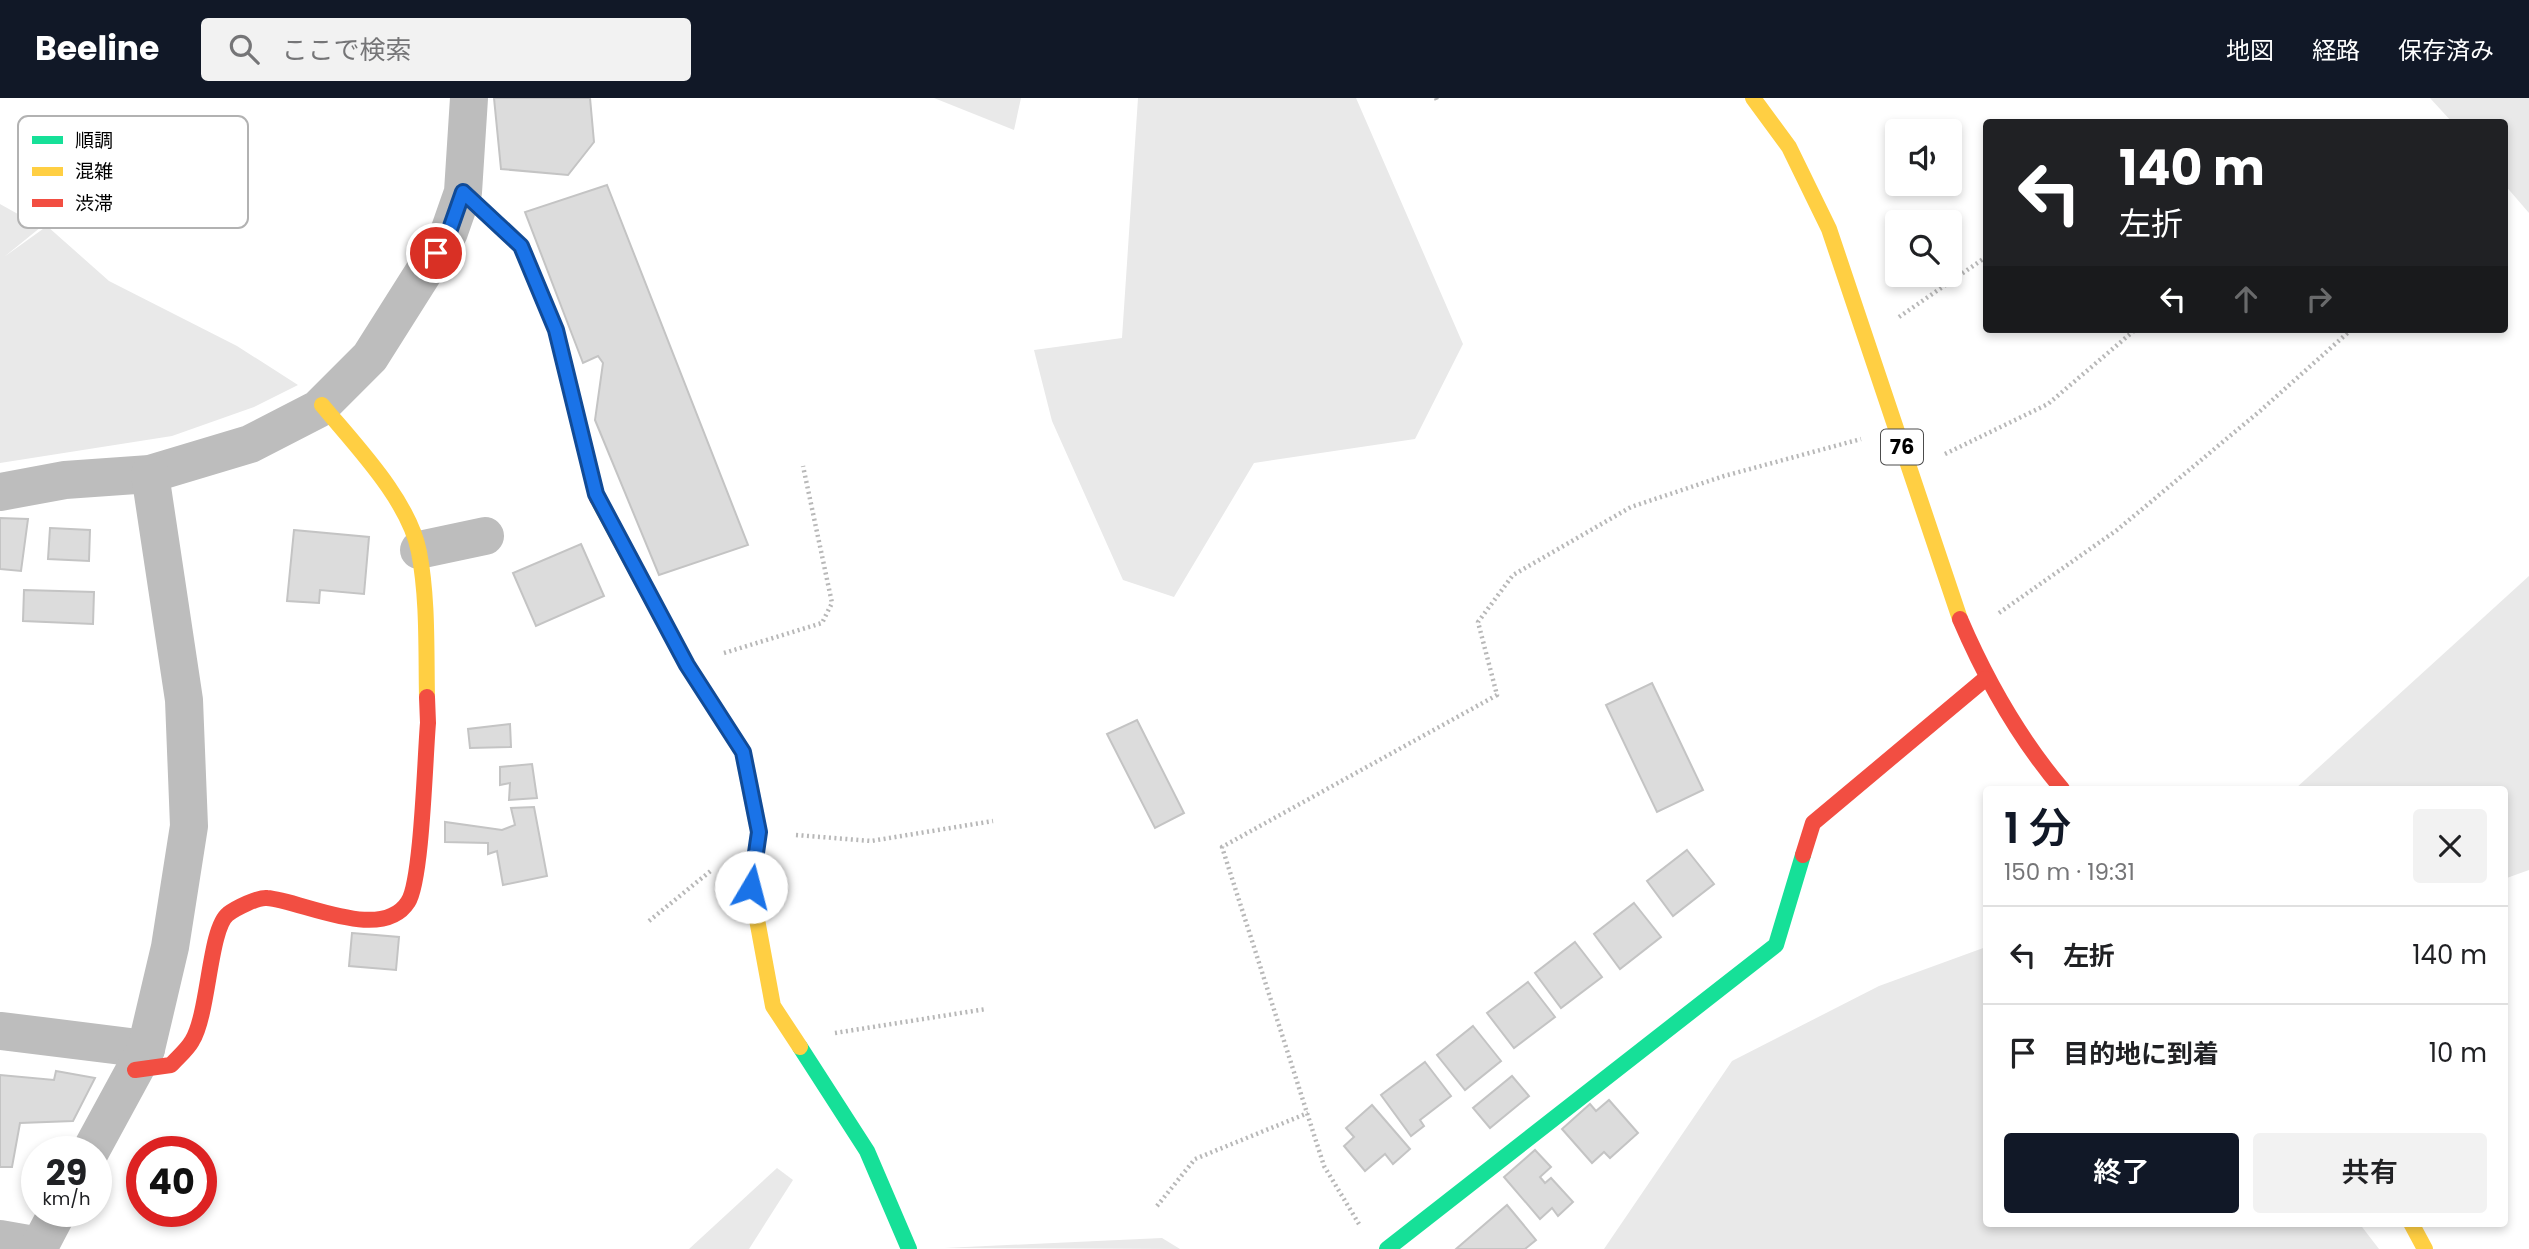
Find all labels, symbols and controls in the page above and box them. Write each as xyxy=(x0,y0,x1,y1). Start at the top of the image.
search box xyxy=(201,18,691,81)
text: Beeline xyxy=(35,25,159,72)
icon: search xyxy=(225,30,263,68)
text: ここで検索 xyxy=(281,32,411,68)
text: 地図 xyxy=(2226,34,2274,67)
text: 経路 xyxy=(2312,34,2360,67)
text: 保存済み xyxy=(2398,34,2494,67)
legend xyxy=(18,116,248,228)
map controls xyxy=(1885,119,1962,287)
button: sound xyxy=(1885,119,1962,196)
text: 順調 xyxy=(75,127,113,154)
text: 140 m xyxy=(2119,134,2265,202)
icon: left xyxy=(2004,147,2095,238)
text: 混雑 xyxy=(75,158,113,185)
text: 渋滞 xyxy=(75,190,113,217)
text: 左折 xyxy=(2119,201,2183,246)
button: search xyxy=(1885,210,1962,287)
pin xyxy=(406,223,466,283)
icon: arrive xyxy=(417,234,455,272)
icon: left xyxy=(2154,280,2192,318)
icon: ahead xyxy=(2227,280,2265,318)
icon: right xyxy=(2300,280,2338,318)
road number: 76 xyxy=(1881,430,1923,464)
text: 1 分 xyxy=(2004,799,2071,858)
button: close xyxy=(2413,809,2487,883)
position arrow xyxy=(714,850,788,924)
text: 150 m · 19:31 xyxy=(2004,856,2135,888)
icon: left xyxy=(2004,936,2042,974)
text: 140 m xyxy=(2412,937,2487,973)
text: 左折 xyxy=(2063,938,2115,974)
icon: arrive xyxy=(2004,1034,2042,1072)
text: 10 m xyxy=(2429,1035,2487,1071)
text: 目的地に到着 xyxy=(2063,1036,2219,1072)
button: 終了 xyxy=(2004,1133,2239,1213)
button: 共有 xyxy=(2253,1133,2487,1213)
speed limit sign: 40 xyxy=(126,1136,217,1227)
text: 29 xyxy=(46,1148,87,1197)
text: km/h xyxy=(43,1186,90,1211)

